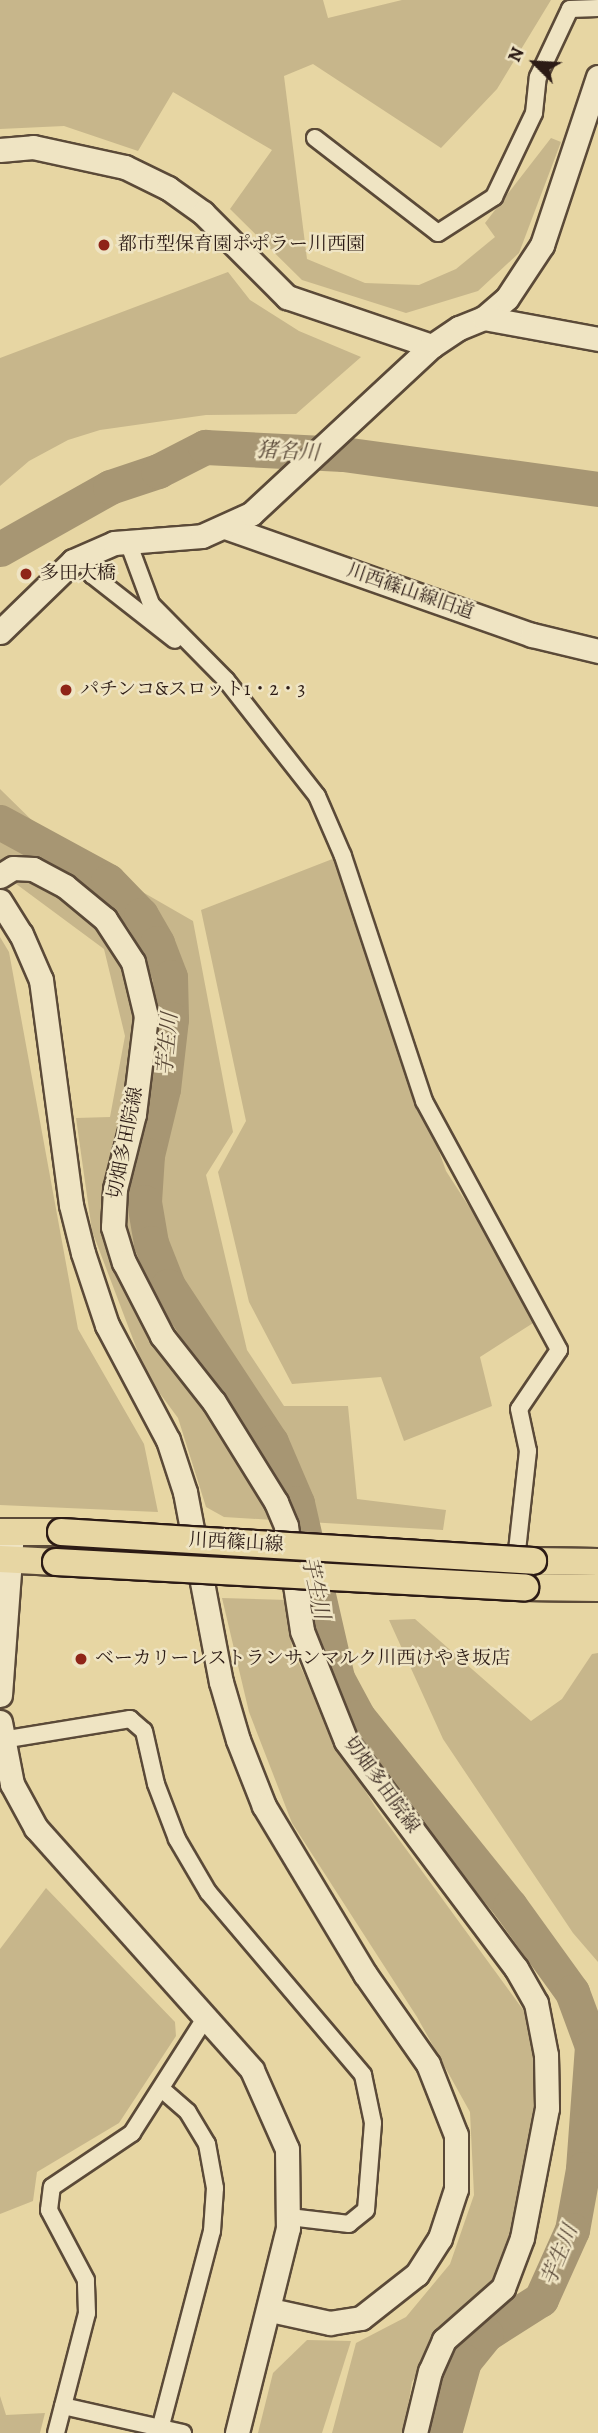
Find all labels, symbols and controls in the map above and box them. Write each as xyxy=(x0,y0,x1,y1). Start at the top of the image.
north arrow xyxy=(500,28,570,98)
text: N xyxy=(501,43,531,66)
place label: 都市型保育園ポポラー川西園 xyxy=(118,234,365,256)
marker: 都市型保育園ポポラー川西園 xyxy=(96,237,112,253)
water label: 猪名川 xyxy=(256,437,320,465)
street label: 川西篠山線旧道 xyxy=(343,560,477,624)
place label: 多田大橋 xyxy=(40,563,116,585)
marker: 多田大橋 xyxy=(18,566,34,582)
place label: パチンコ&スロット1・2・3 xyxy=(80,679,307,701)
marker: パチンコ&スロット1・2・3 xyxy=(58,682,74,698)
water label: 芋生川 xyxy=(152,1012,182,1076)
street label: 切畑多田院線 xyxy=(104,1085,148,1201)
street label: 川西篠山線 xyxy=(188,1529,284,1557)
water label: 芋生川 xyxy=(297,1554,335,1622)
place label: ベーカリーレストランサンマルク川西けやき坂店 xyxy=(95,1648,513,1670)
marker: ベーカリーレストランサンマルク川西けやき坂店 xyxy=(73,1651,89,1667)
street label: 切畑多田院線 xyxy=(338,1732,424,1838)
water label: 芋生川 xyxy=(536,2221,582,2289)

